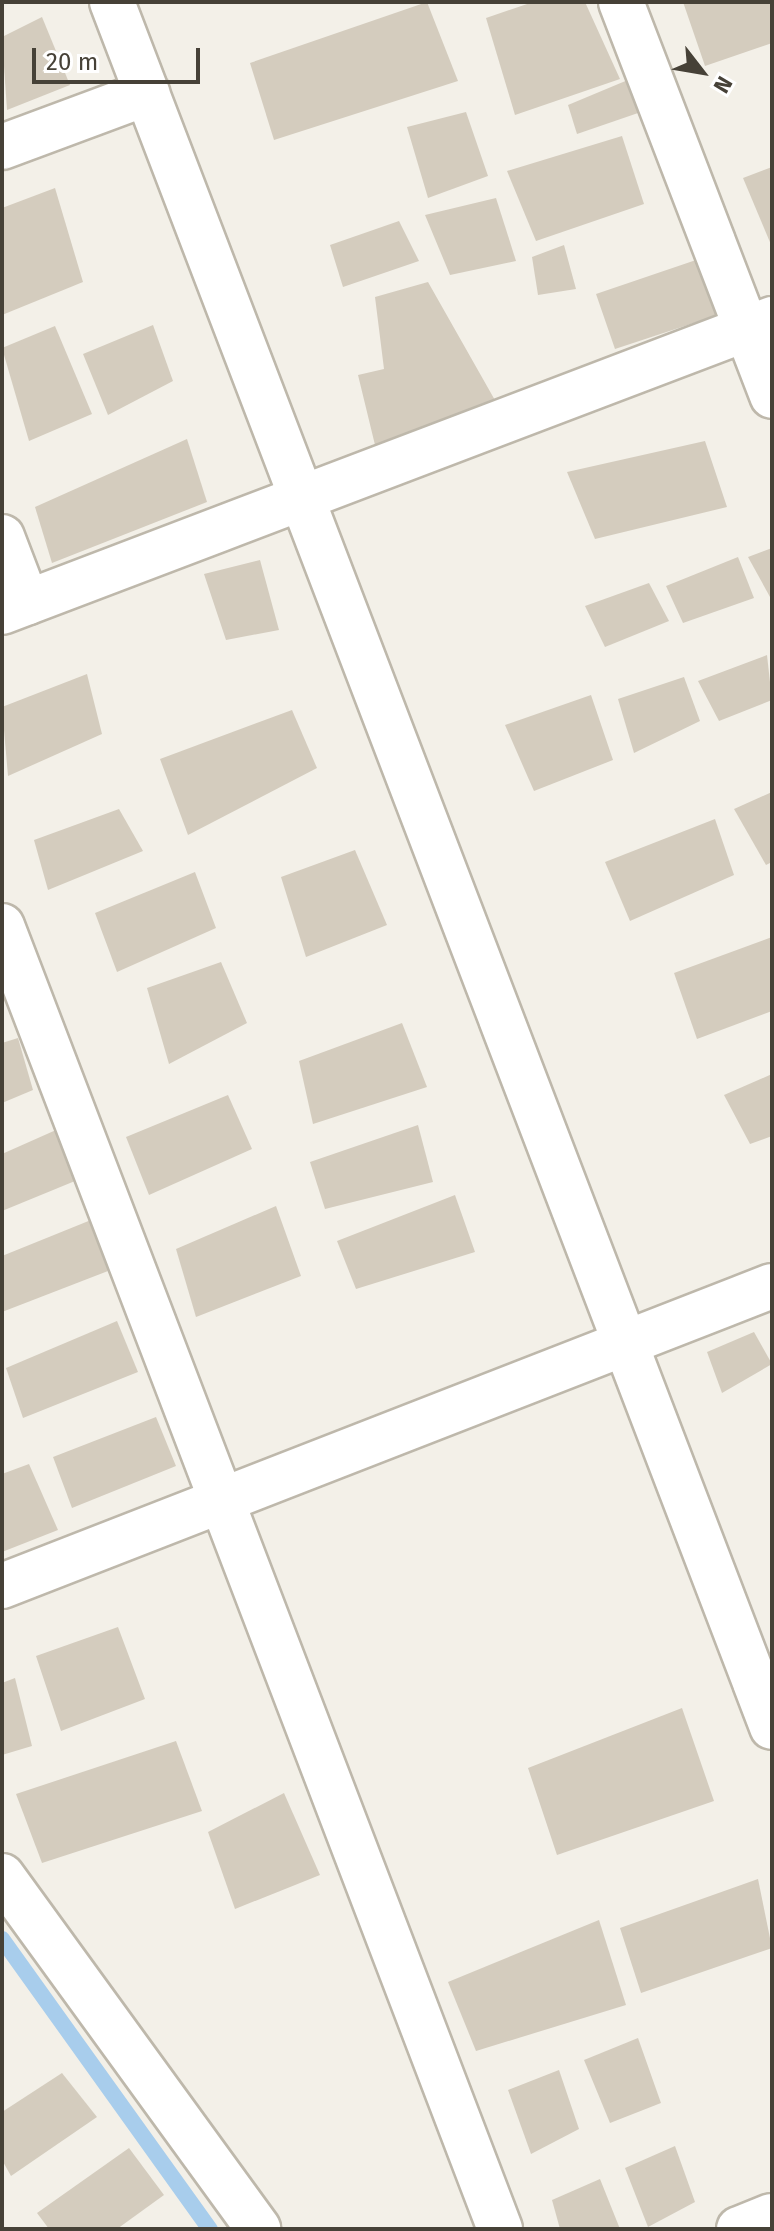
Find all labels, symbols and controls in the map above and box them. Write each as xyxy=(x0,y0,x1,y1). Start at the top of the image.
scale bar xyxy=(36,32,204,82)
north arrow xyxy=(662,32,742,112)
text: 20 m xyxy=(46,48,98,76)
text: N xyxy=(708,71,738,98)

